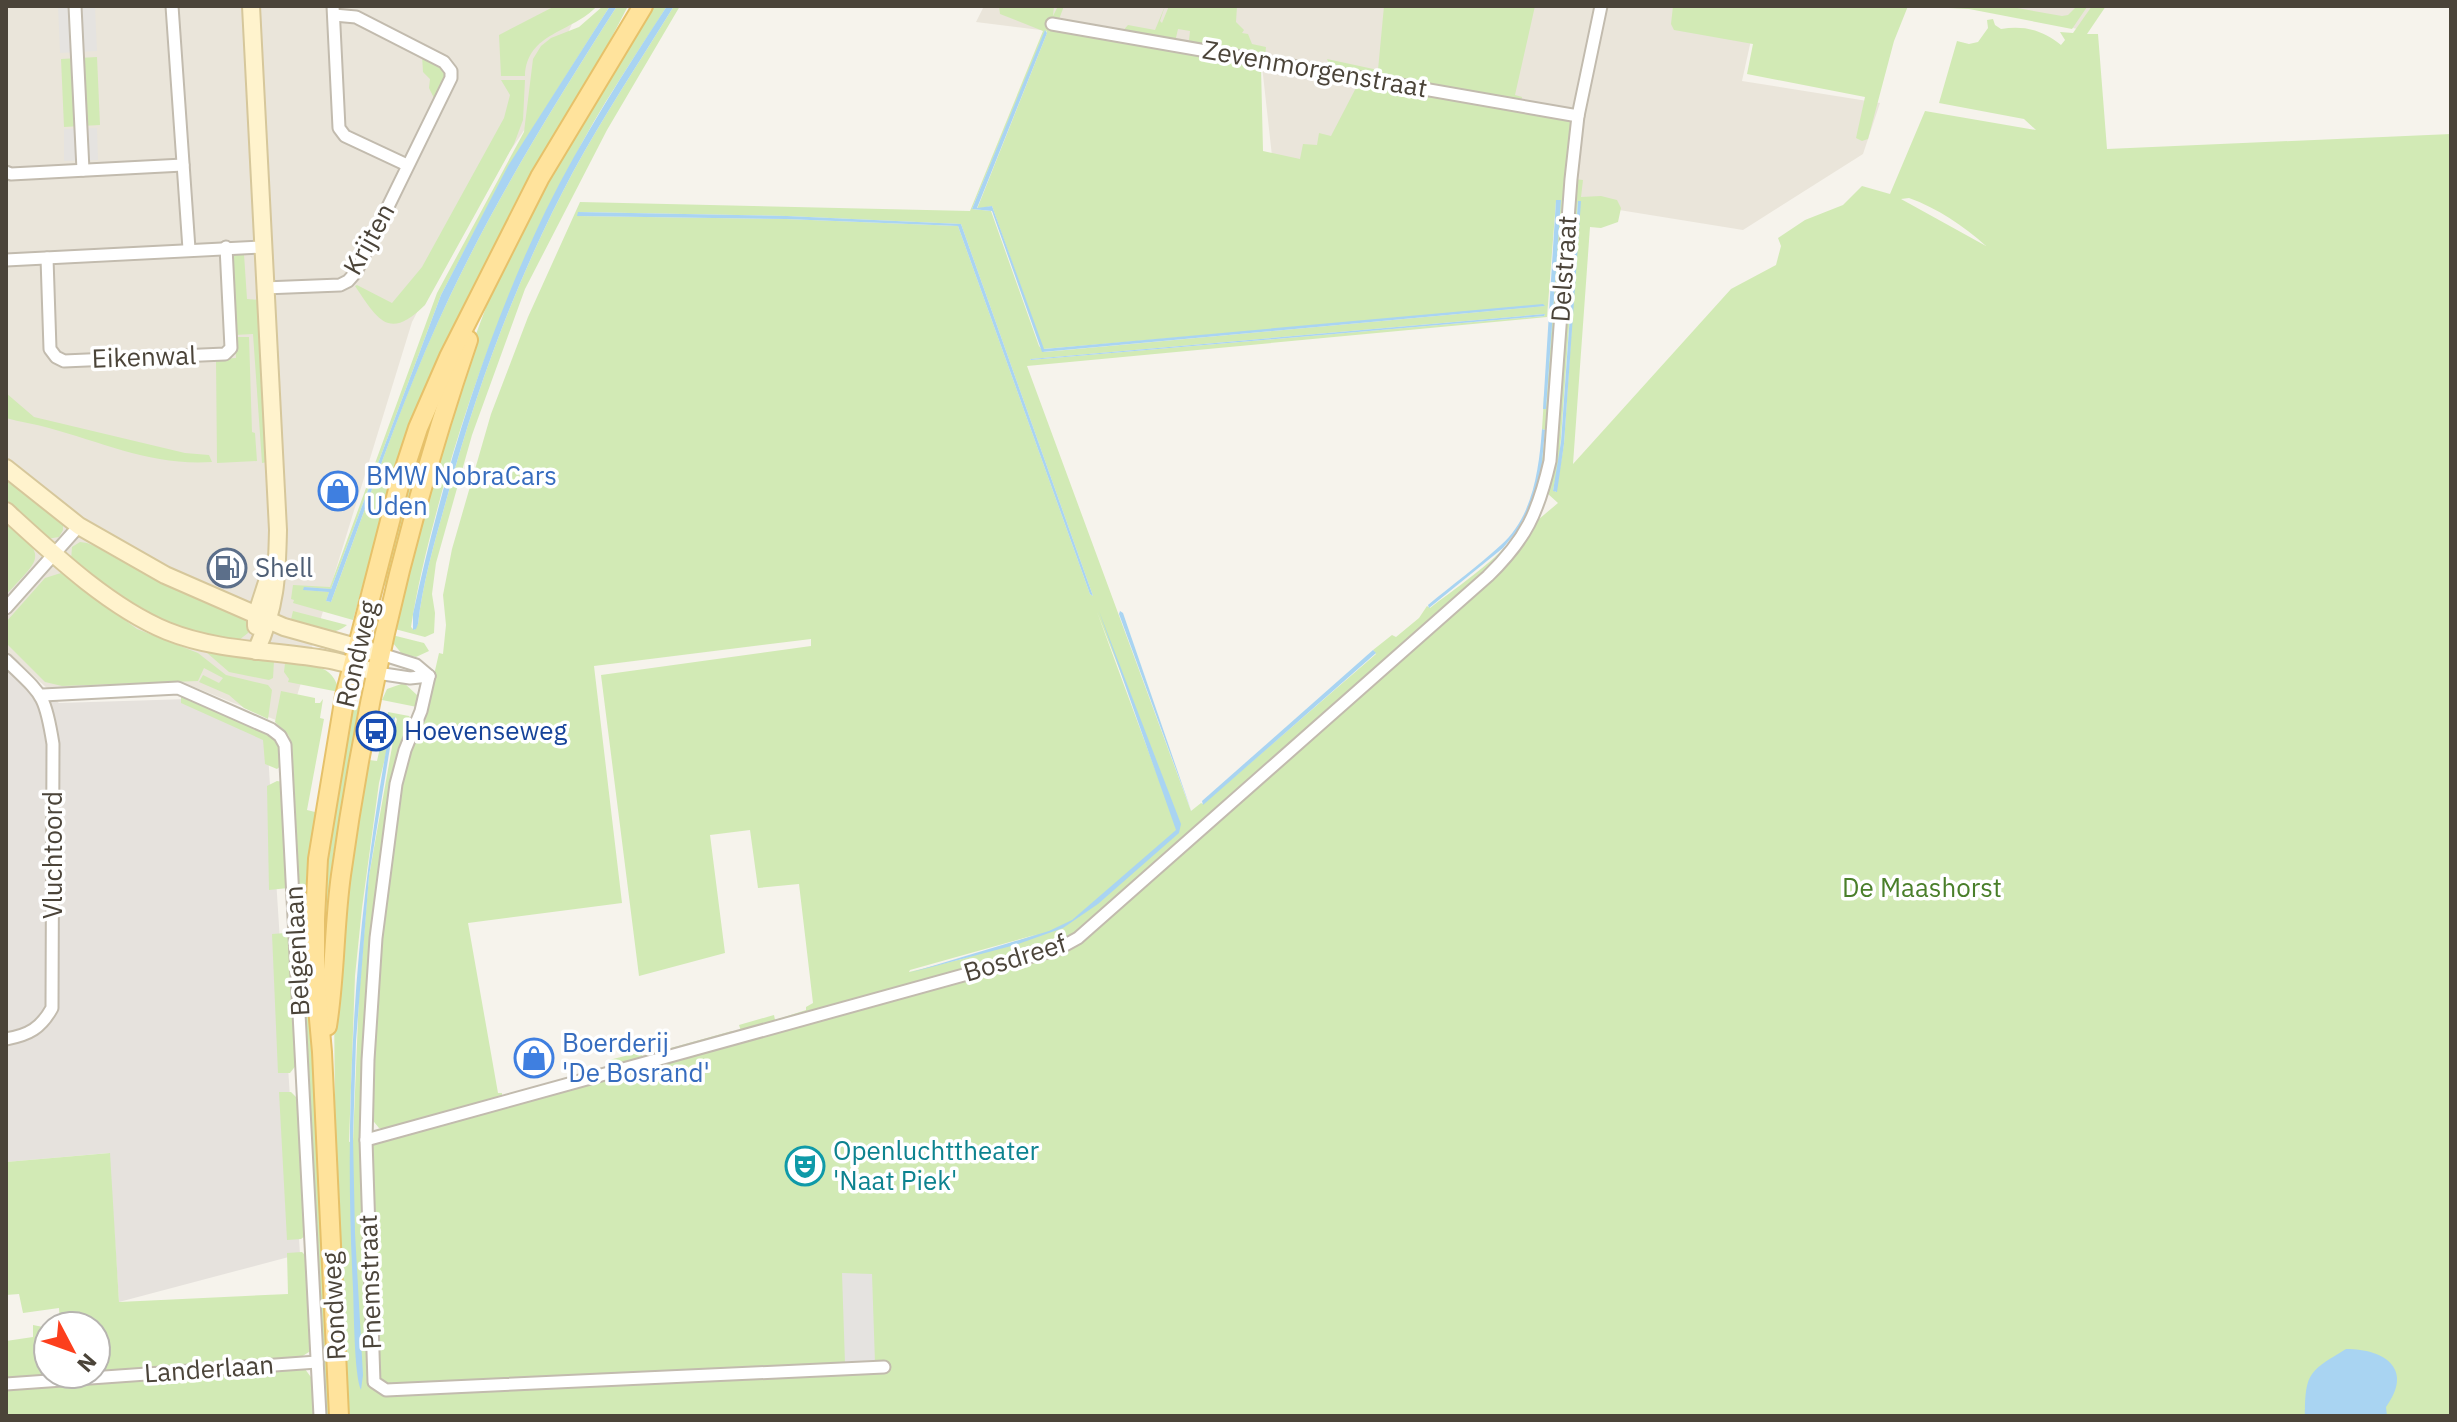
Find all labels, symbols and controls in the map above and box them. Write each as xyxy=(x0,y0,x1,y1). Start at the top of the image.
street label: Zevenmorgenstraat xyxy=(1200,32,1430,105)
street label: Krijten xyxy=(335,197,402,280)
street label: Delstraat xyxy=(1542,215,1584,323)
street label: Eikenwal xyxy=(91,337,197,375)
place label: BMW NobraCars Uden xyxy=(366,458,557,522)
shop icon: BMW NobraCars Uden xyxy=(317,470,359,512)
fuel station icon: Shell xyxy=(206,547,248,589)
place label: Shell xyxy=(255,550,313,584)
street label: Rondweg xyxy=(327,597,385,710)
bus stop icon: Hoevenseweg xyxy=(355,710,397,752)
place label: Hoevenseweg xyxy=(404,713,568,747)
street label: Vluchtoord xyxy=(35,791,69,919)
park label: De Maashorst xyxy=(1842,870,2002,904)
street label: Belgenlaan xyxy=(276,885,316,1017)
street label: Bosdreef xyxy=(959,925,1070,989)
place label: Boerderij 'De Bosrand' xyxy=(562,1025,710,1089)
shop icon: Boerderij 'De Bosrand' xyxy=(513,1037,555,1079)
place label: Openluchttheater 'Naat Piek' xyxy=(833,1133,1039,1197)
theatre icon: Openluchttheater 'Naat Piek' xyxy=(784,1145,826,1187)
street label: Pnemstraat xyxy=(350,1214,388,1350)
street label: Rondweg xyxy=(313,1251,353,1361)
north arrow xyxy=(32,1310,112,1390)
street label: Landerlaan xyxy=(143,1347,275,1390)
text: N xyxy=(71,1348,104,1379)

